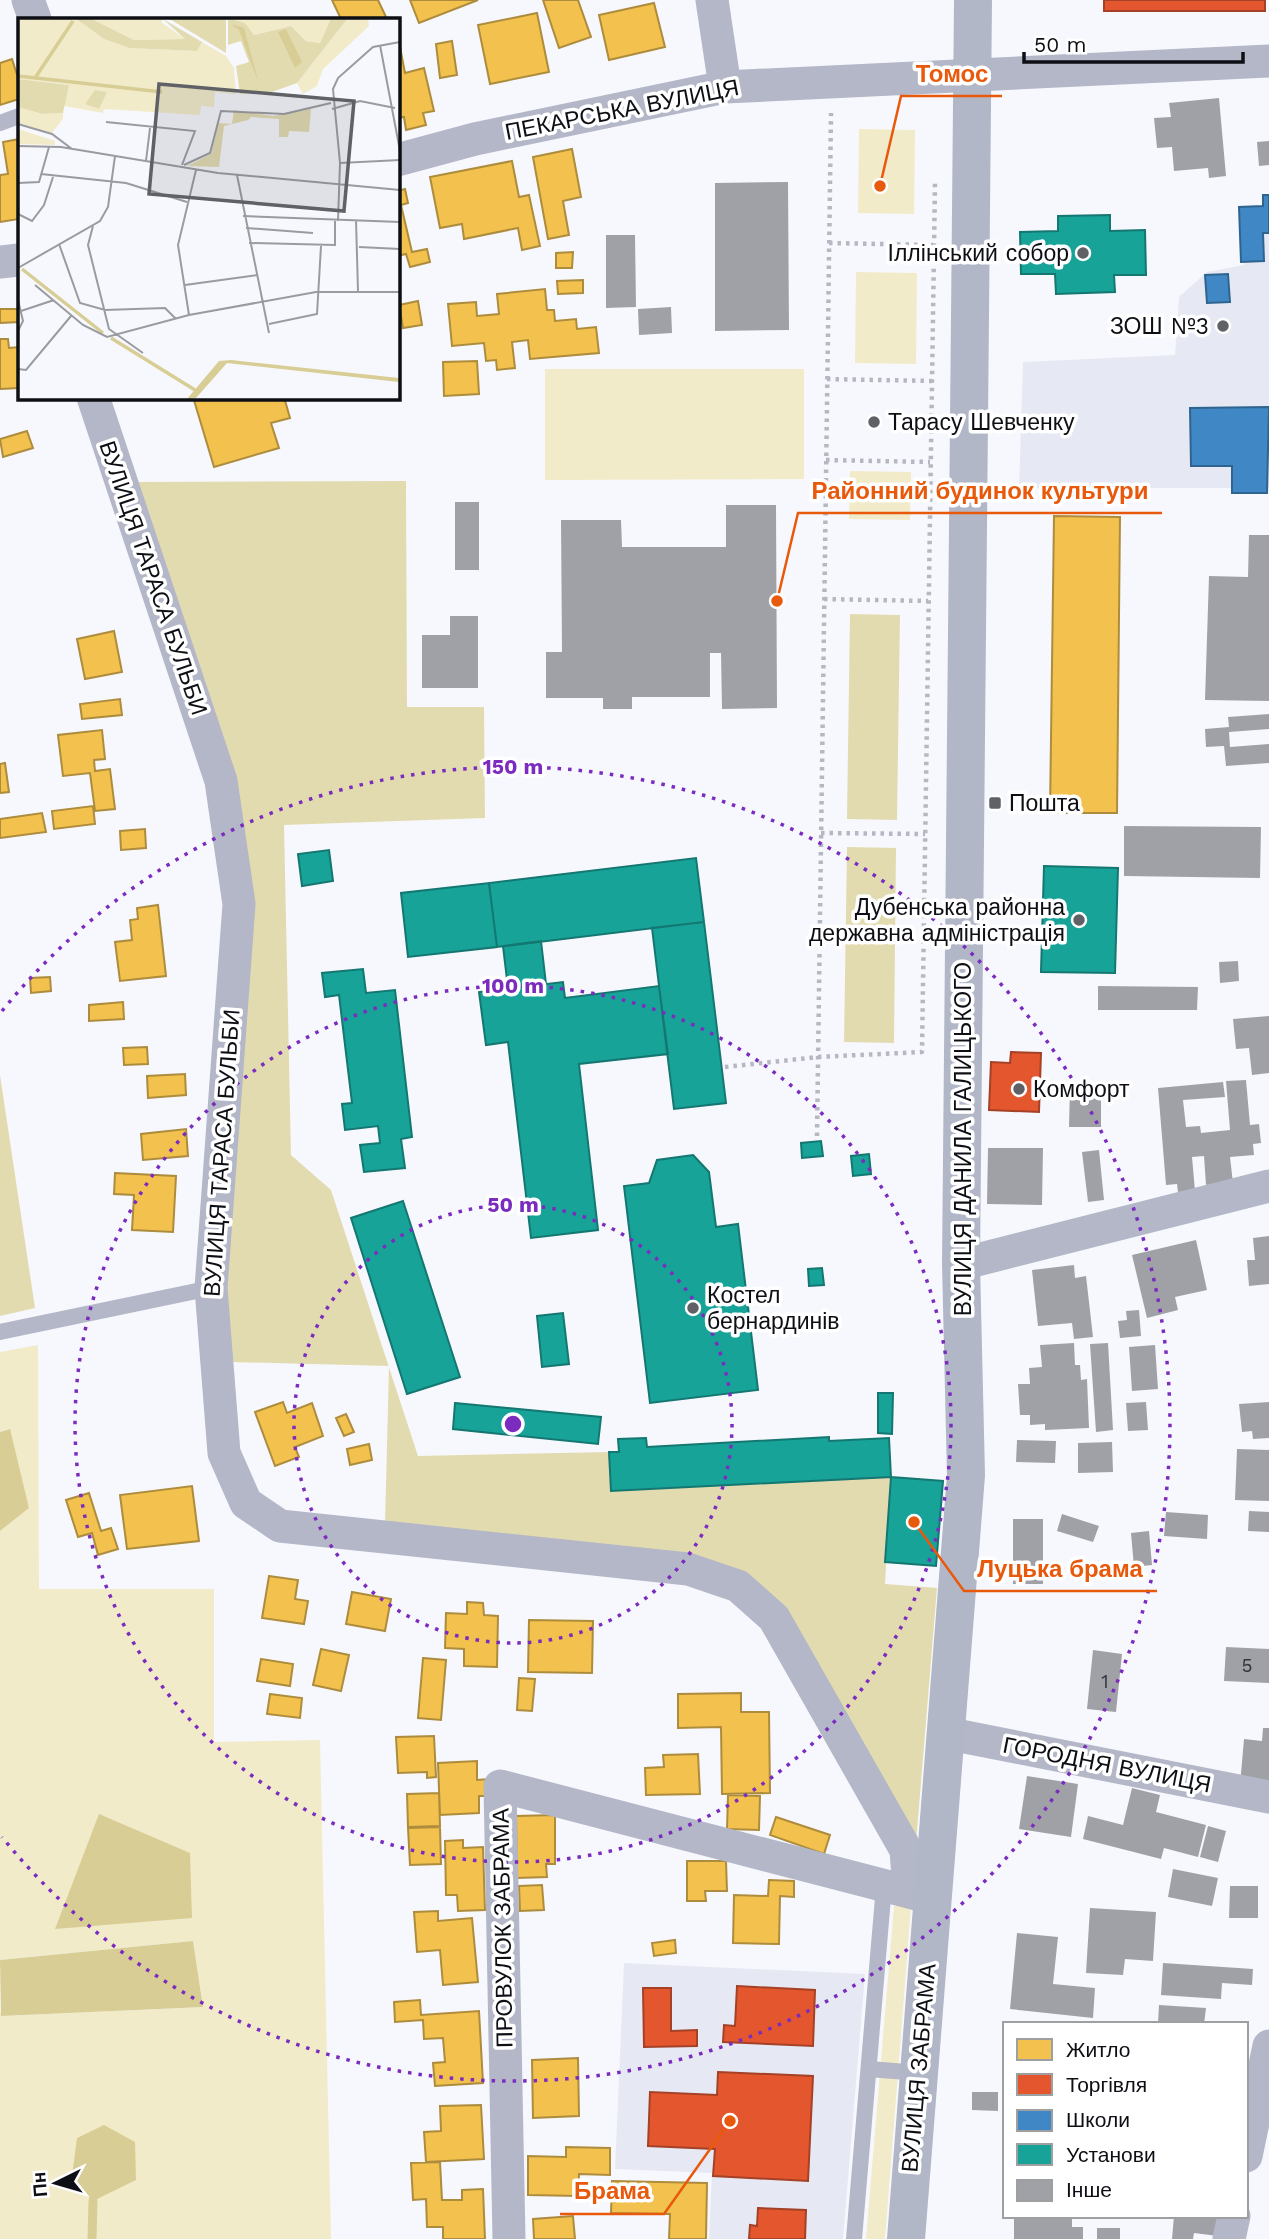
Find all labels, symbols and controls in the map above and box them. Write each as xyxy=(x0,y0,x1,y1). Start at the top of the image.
inset map xyxy=(18,18,399,399)
scale bar xyxy=(1024,21,1243,65)
text: 50 m xyxy=(1034,32,1086,57)
callout: Томос xyxy=(901,51,1002,96)
text: Томос xyxy=(916,60,988,88)
street label: ПЕКАРСЬКА ВУЛИЦЯ xyxy=(503,74,741,146)
place label: Іллінський собор xyxy=(888,240,1069,267)
marker: Іллінський собор xyxy=(1075,245,1091,261)
place label: ЗОШ №3 xyxy=(1110,313,1209,340)
marker: ЗОШ №3 xyxy=(1215,318,1231,334)
place label: Тарасу Шевченку xyxy=(888,409,1075,436)
marker: Тарасу Шевченку xyxy=(866,414,882,430)
street label: ВУЛИЦЯ ТАРАСА БУЛЬБИ xyxy=(93,437,213,719)
callout: Районний будинок культури xyxy=(798,468,1162,513)
text: Районний будинок культури xyxy=(812,477,1148,505)
text: 150 m xyxy=(483,754,543,779)
place label: Пошта xyxy=(1009,790,1080,817)
marker: Пошта xyxy=(987,795,1003,811)
place label: Дубенська районна державна адміністрація xyxy=(809,894,1065,947)
marker: Дубенська районна державна адміністрація xyxy=(1071,912,1087,928)
street label: ВУЛИЦЯ ДАНИЛА ГАЛИЦЬКОГО xyxy=(950,962,977,1316)
text: 100 m xyxy=(482,973,544,998)
street label: ВУЛИЦЯ ТАРАСА БУЛЬБИ xyxy=(198,1008,246,1298)
place label: Комфорт xyxy=(1033,1076,1130,1103)
marker: Комфорт xyxy=(1011,1081,1027,1097)
text: 50 m xyxy=(487,1192,539,1217)
place label: Костел бернардинів xyxy=(707,1282,840,1335)
marker: Костел бернардинів xyxy=(685,1300,701,1316)
centre of rings xyxy=(501,1412,525,1436)
callout: Луцька брама xyxy=(964,1546,1157,1591)
text: Луцька брама xyxy=(977,1555,1143,1583)
house number: 5 xyxy=(1241,1654,1253,1677)
house number: 1 xyxy=(1101,1670,1109,1693)
street label: ГОРОДНЯ ВУЛИЦЯ xyxy=(1001,1732,1213,1798)
street label: ПРОВУЛОК ЗАБРАМА xyxy=(487,1807,519,2048)
street label: ВУЛИЦЯ ЗАБРАМА xyxy=(896,1962,942,2174)
legend xyxy=(1003,2022,1248,2218)
text: Житло xyxy=(1066,2037,1130,2062)
text: Торгівля xyxy=(1066,2072,1147,2097)
text: Школи xyxy=(1066,2107,1130,2132)
text: Установи xyxy=(1066,2142,1156,2167)
north arrow xyxy=(21,2148,91,2218)
callout: Брама xyxy=(560,2169,664,2214)
text: Пн xyxy=(27,2171,52,2198)
text: Брама xyxy=(574,2177,651,2205)
text: Інше xyxy=(1066,2177,1112,2202)

